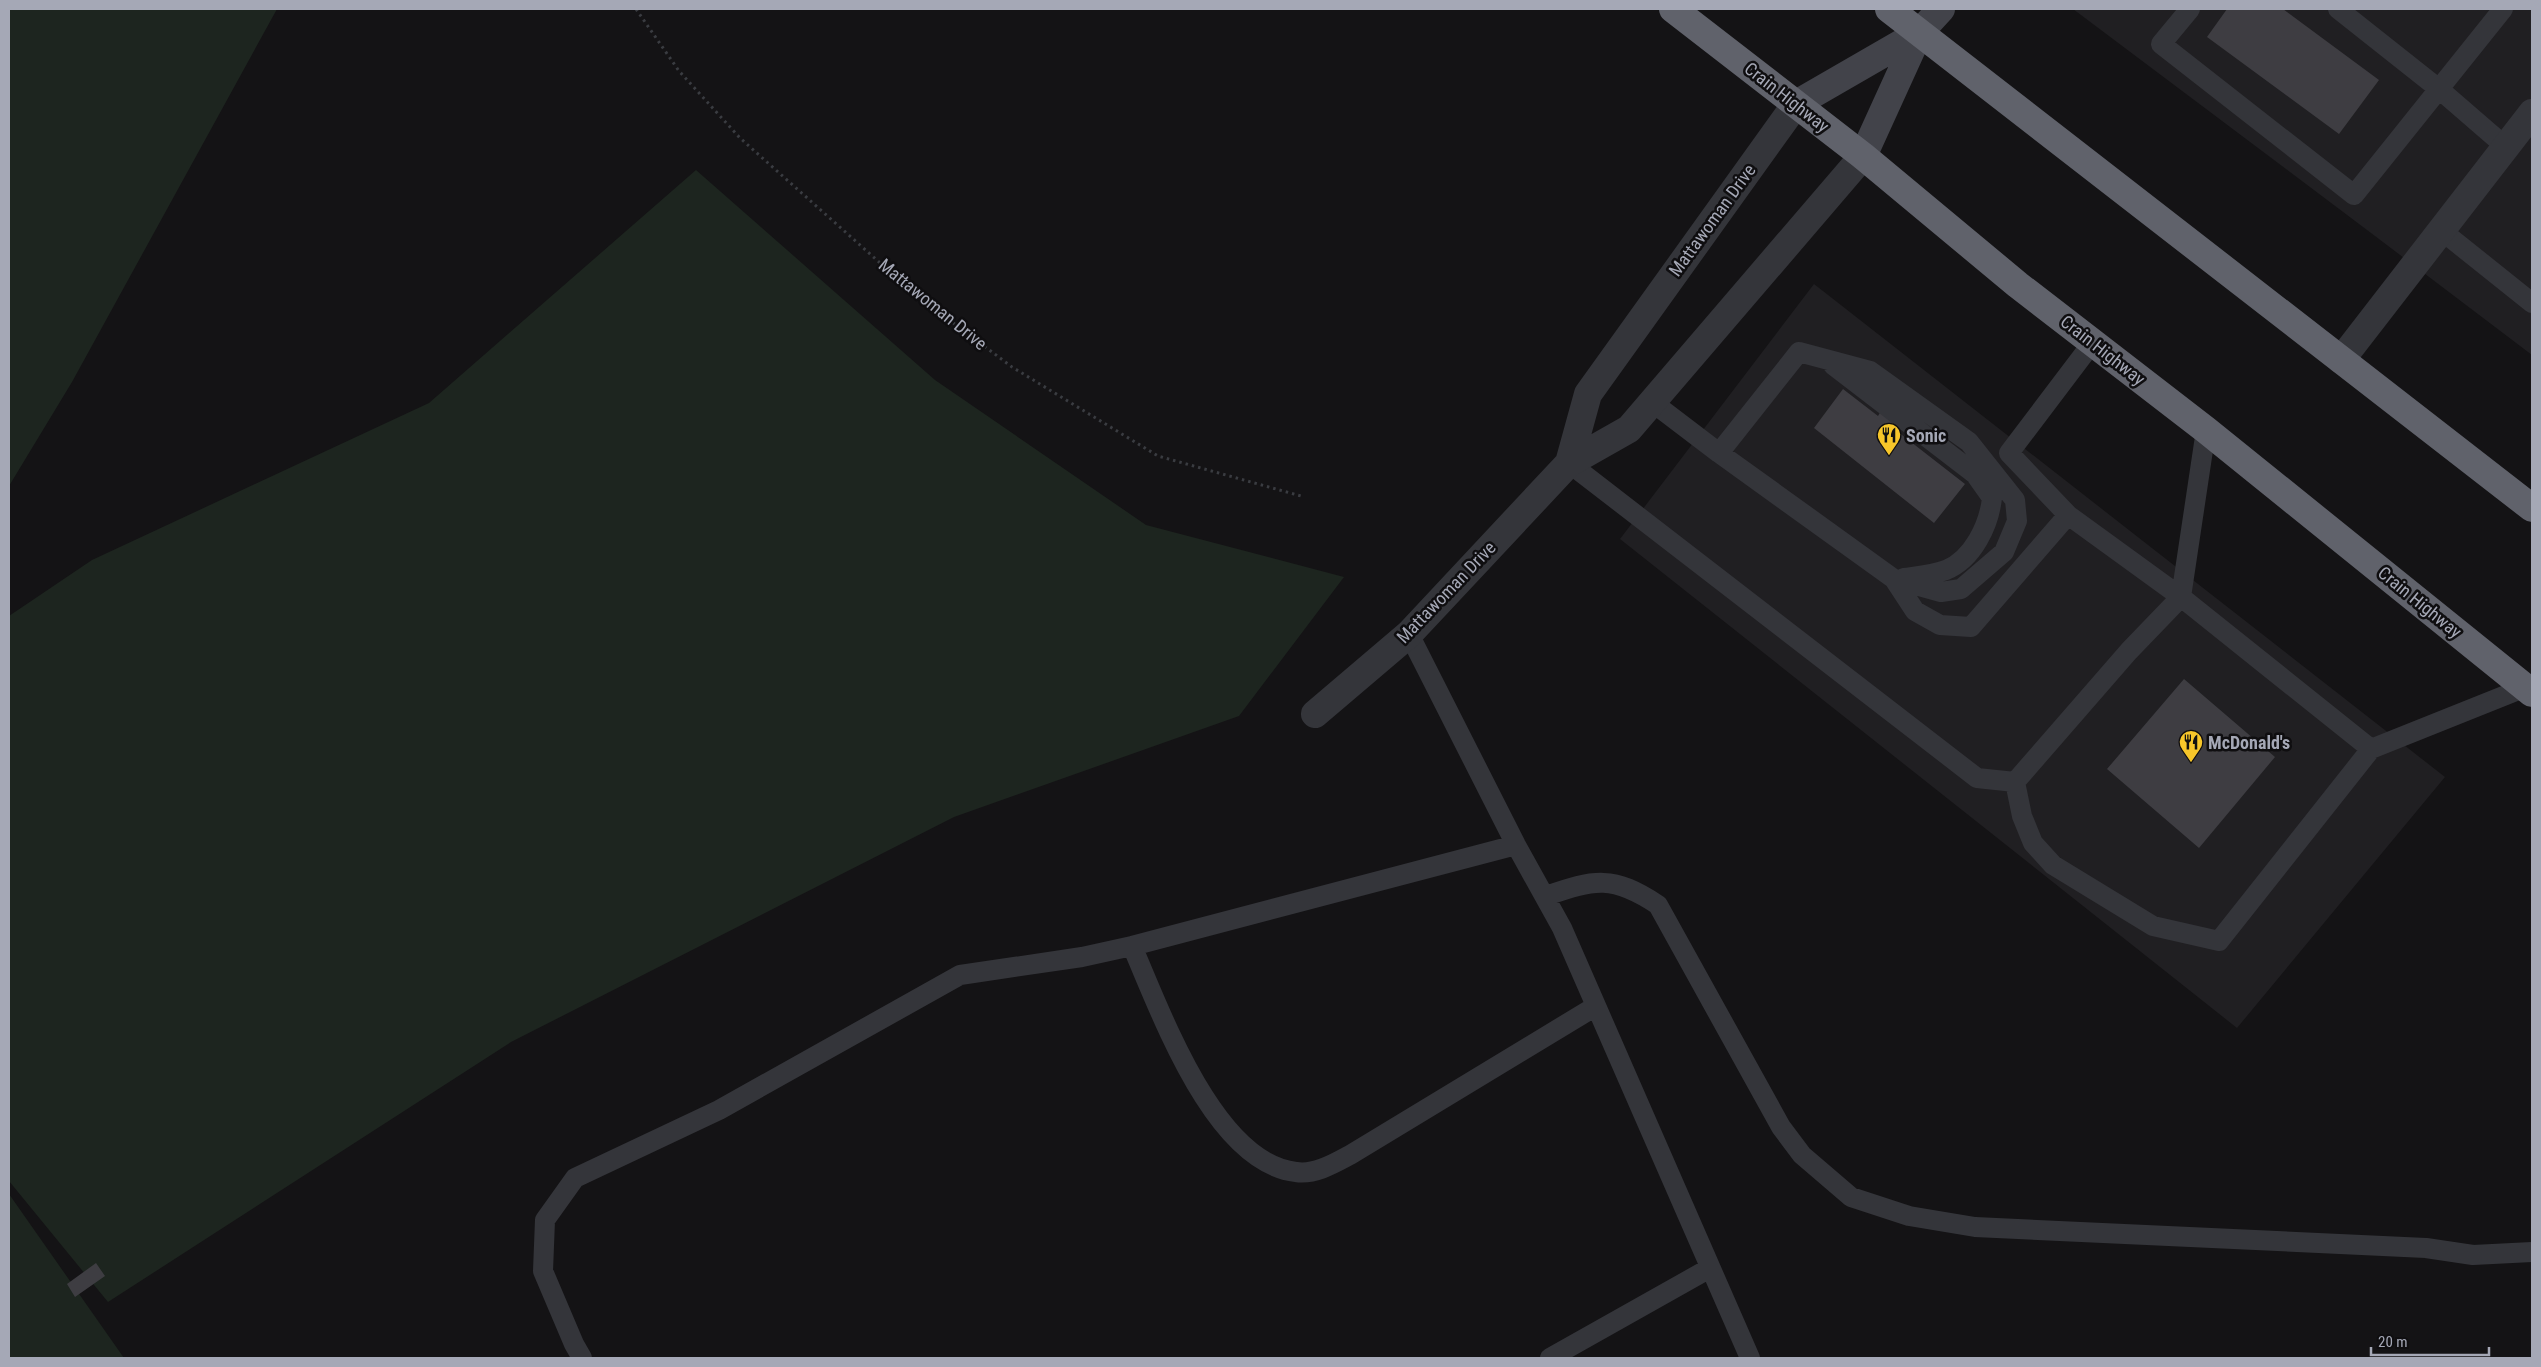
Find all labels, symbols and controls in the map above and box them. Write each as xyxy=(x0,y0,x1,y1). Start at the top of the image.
street label: Crain Highway xyxy=(1741,57,1834,137)
street label: Mattawoman Drive xyxy=(1664,160,1760,280)
street label: Mattawoman Drive xyxy=(875,254,991,354)
street label: Crain Highway xyxy=(2057,310,2150,390)
restaurant icon: Sonic xyxy=(1876,422,1902,456)
place label: Sonic xyxy=(1906,425,1946,446)
street label: Mattawoman Drive xyxy=(1392,537,1500,647)
street label: Crain Highway xyxy=(2374,562,2466,642)
restaurant icon: McDonald's xyxy=(2178,729,2204,763)
place label: McDonald's xyxy=(2208,732,2290,753)
scale bar xyxy=(2371,1324,2488,1356)
text: 20 m xyxy=(2378,1333,2408,1351)

